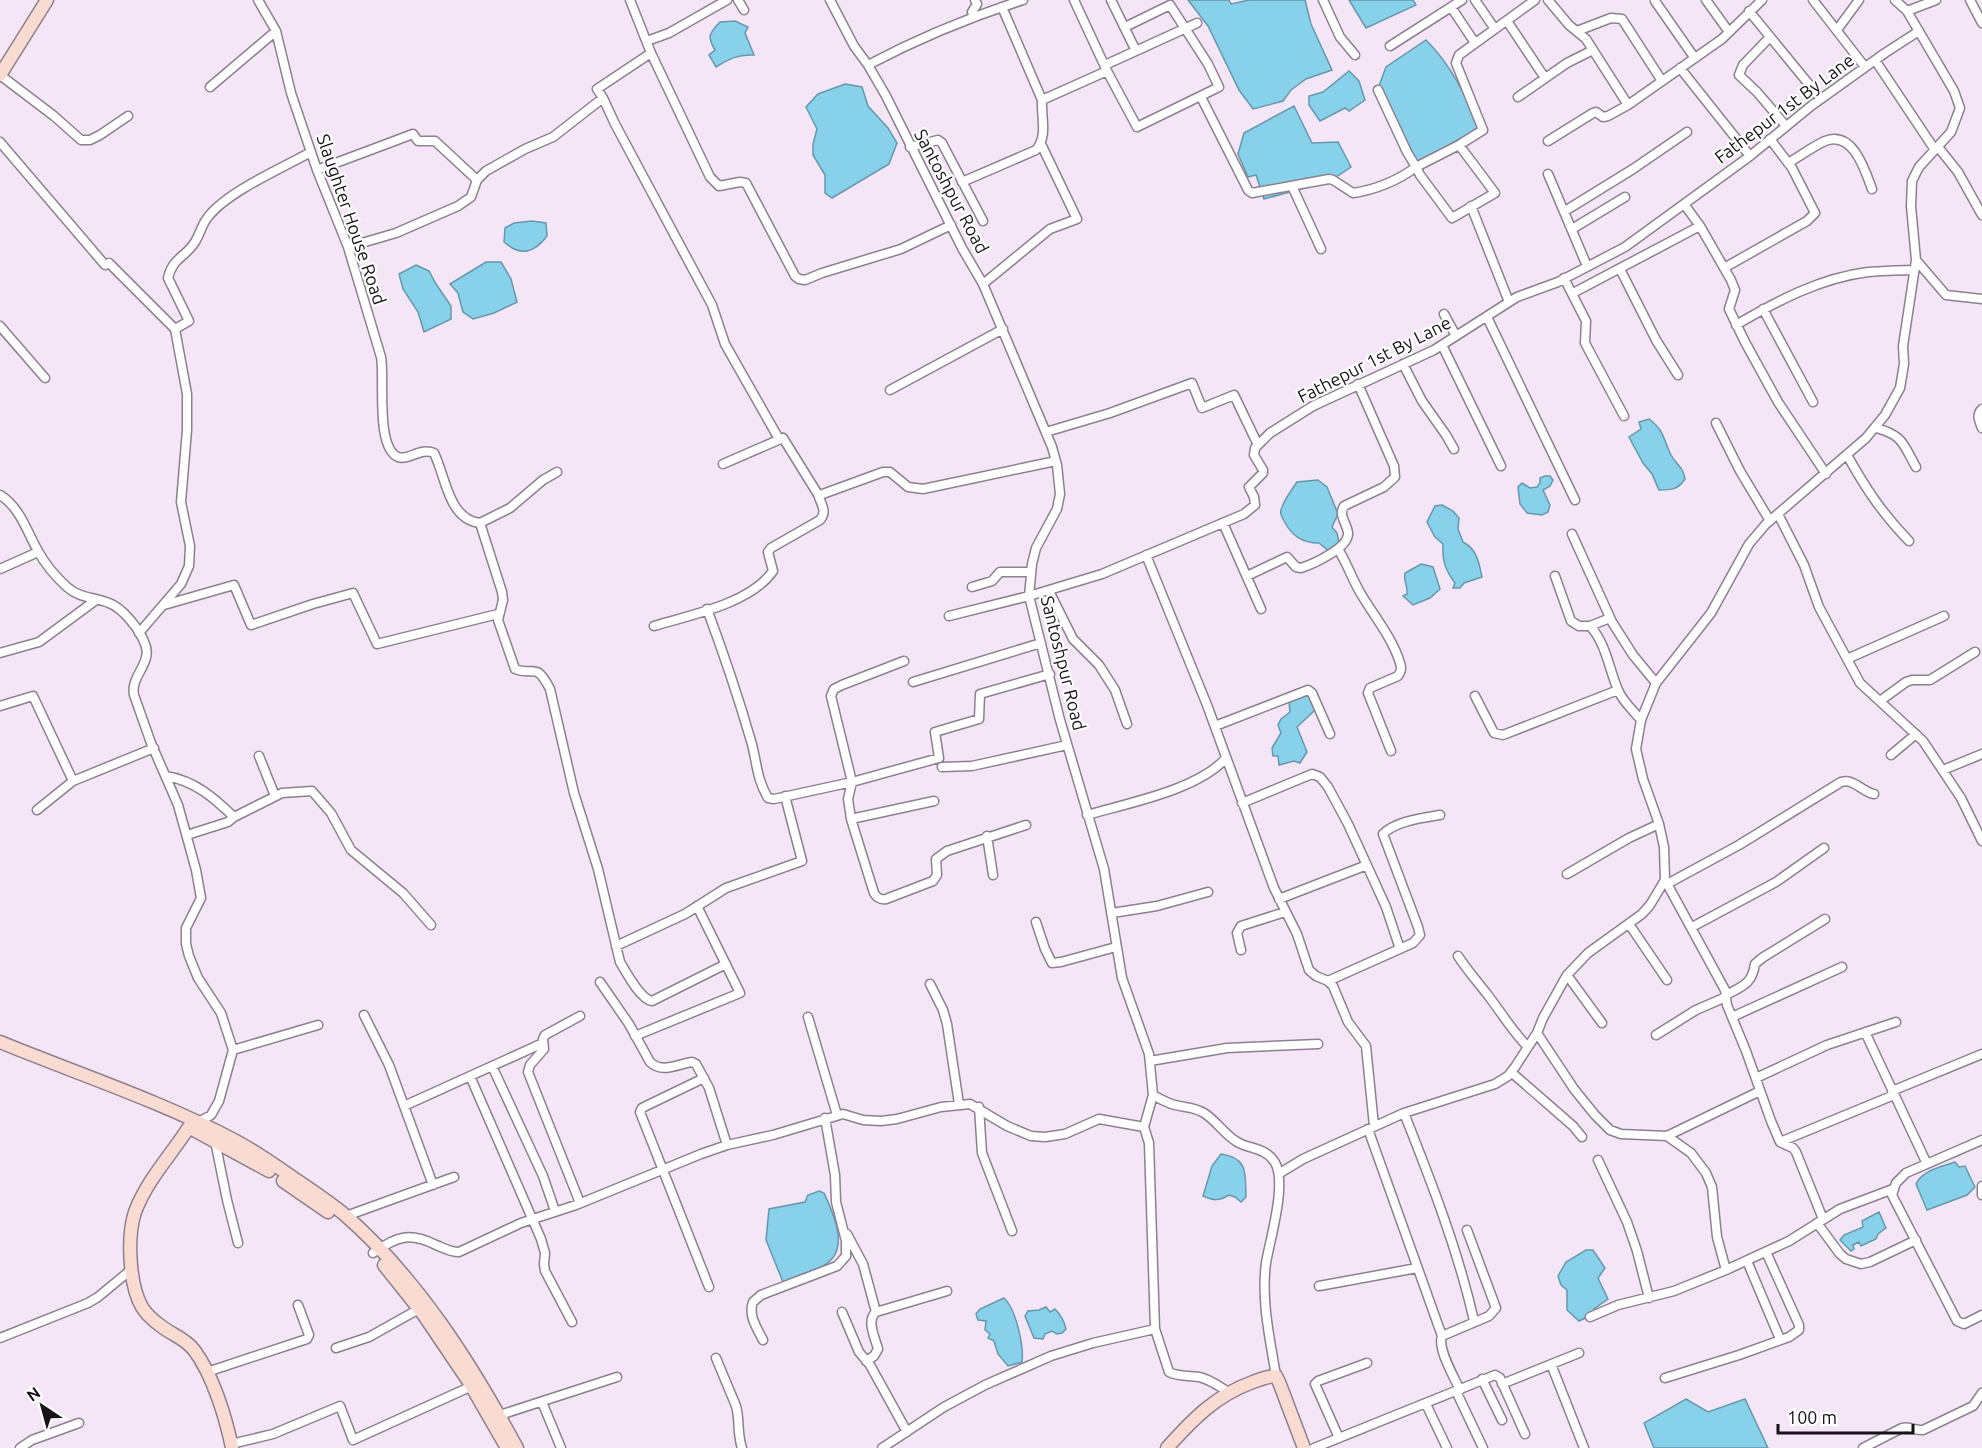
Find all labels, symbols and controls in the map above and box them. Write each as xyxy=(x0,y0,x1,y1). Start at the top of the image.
street label: Fathepur 1st By Lane xyxy=(1710,49,1858,167)
street label: Santoshpur Road xyxy=(911,125,993,257)
street label: Slaughter House Road xyxy=(313,131,391,307)
street label: Fathepur 1st By Lane xyxy=(1294,312,1454,406)
street label: Santoshpur Road xyxy=(1038,594,1090,732)
north arrow xyxy=(12,1376,72,1436)
text: N xyxy=(23,1383,43,1405)
scale bar xyxy=(1778,1397,1913,1435)
text: 100 m xyxy=(1787,1407,1837,1427)

